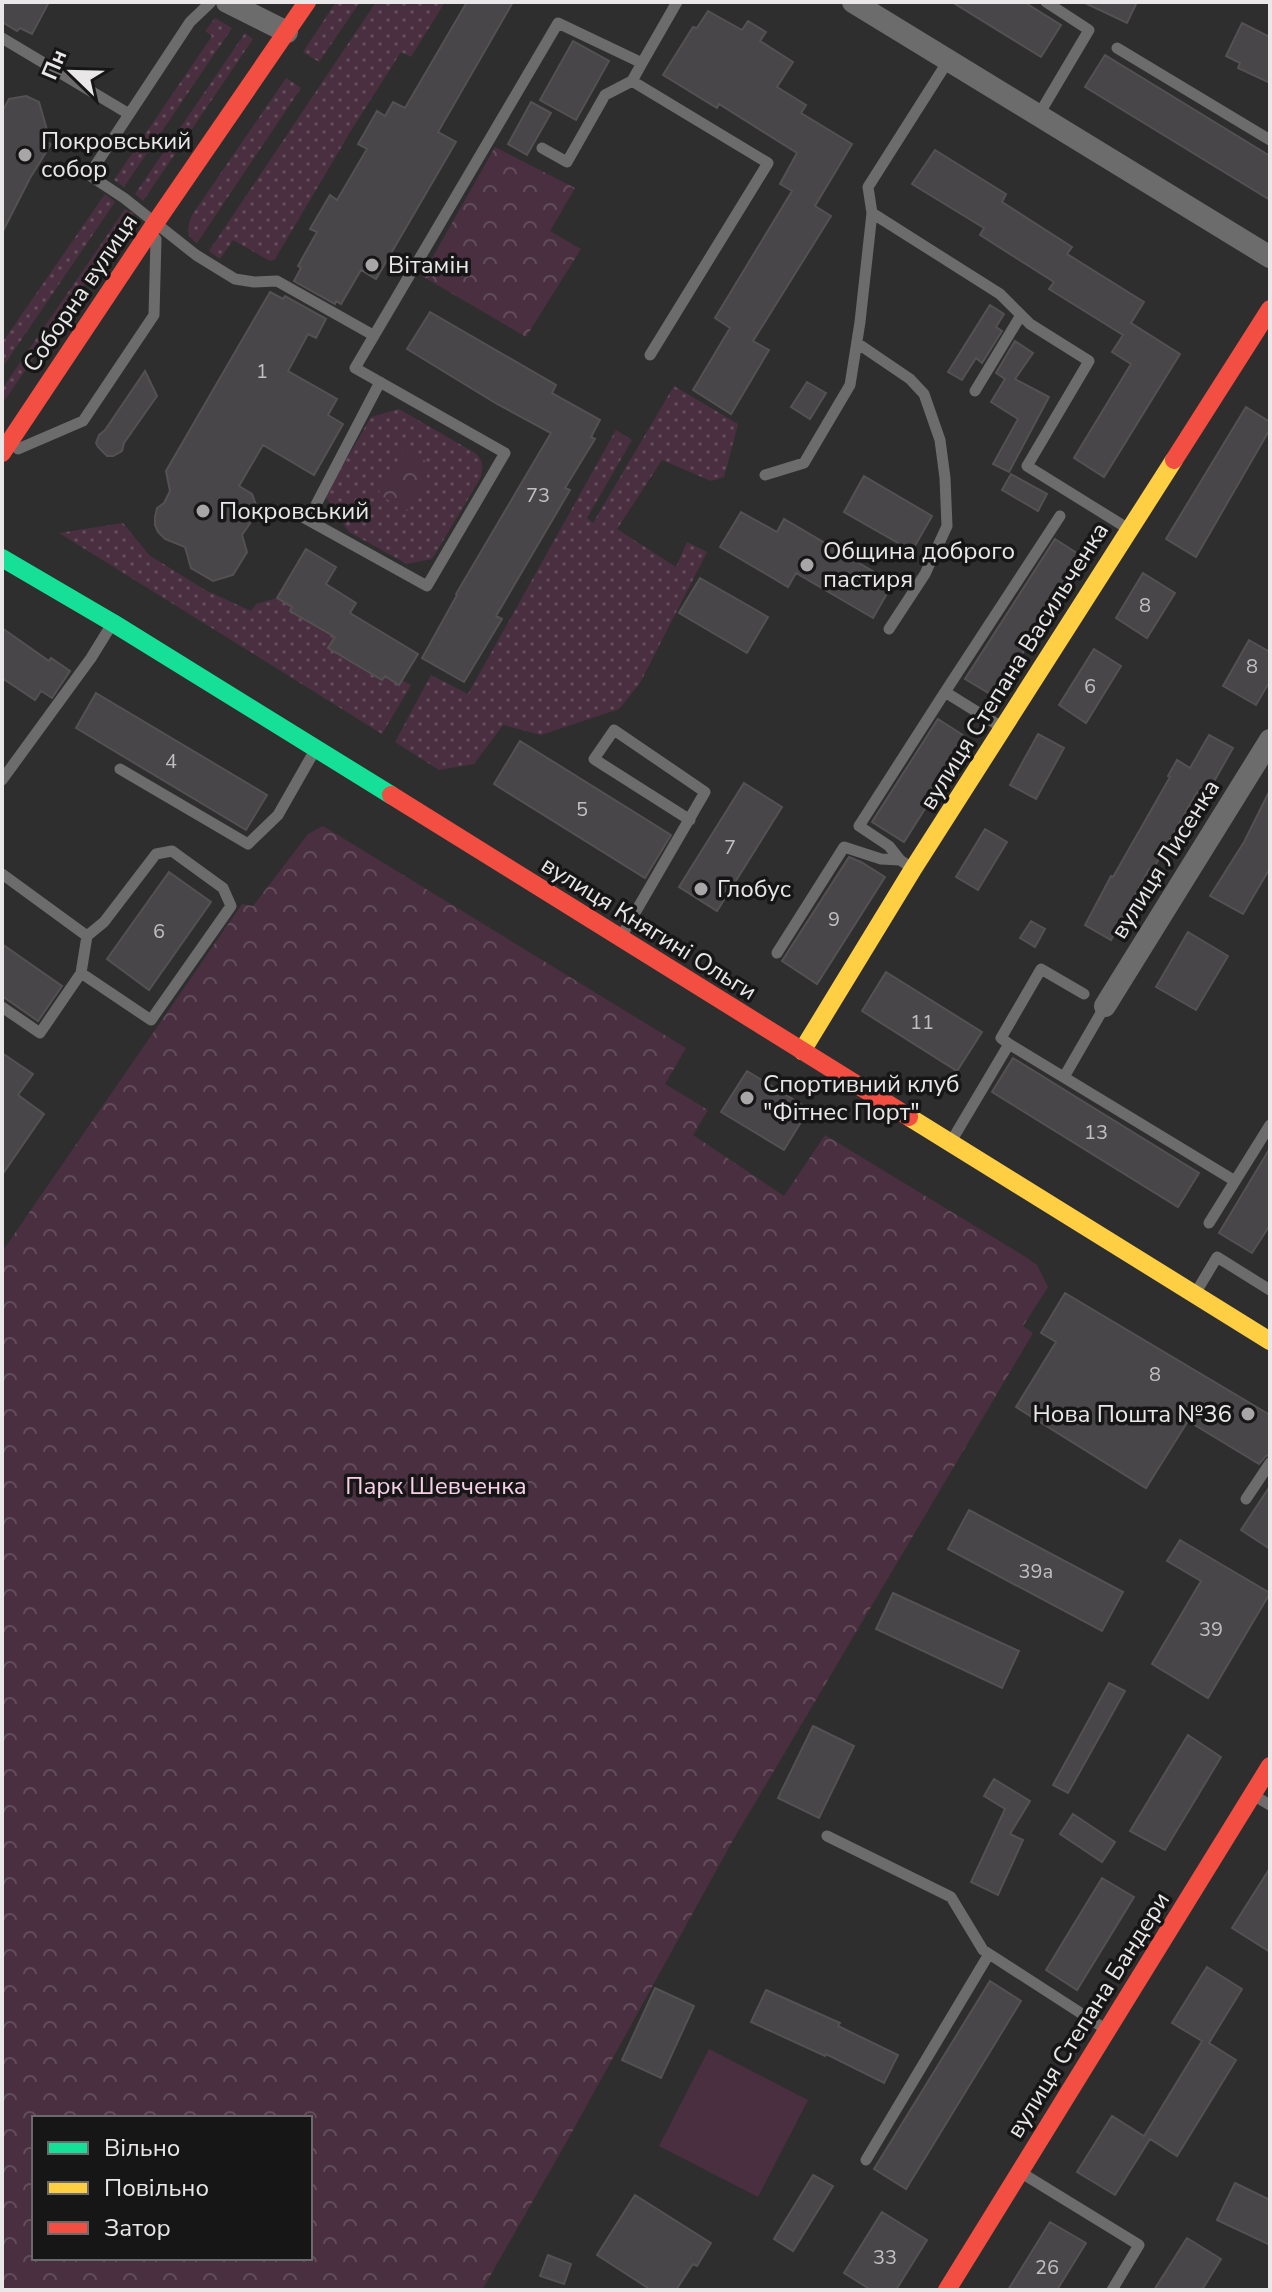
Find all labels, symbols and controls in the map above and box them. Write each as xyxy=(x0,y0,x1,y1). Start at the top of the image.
north arrow xyxy=(32,32,112,112)
text: Пн xyxy=(35,45,74,84)
place label: Покровський собор xyxy=(41,125,191,185)
marker: Покровський собор xyxy=(16,146,34,164)
street label: Соборна вулиця xyxy=(15,208,145,378)
place label: Вітамін xyxy=(388,249,469,281)
marker: Вітамін xyxy=(363,256,381,274)
house number: 1 xyxy=(256,358,268,385)
house number: 73 xyxy=(526,482,550,509)
place label: Покровський xyxy=(219,495,369,527)
marker: Покровський xyxy=(194,502,212,520)
street label: вулиця Степана Васильченка xyxy=(912,516,1116,816)
place label: Община доброго пастиря xyxy=(823,535,1015,595)
marker: Община доброго пастиря xyxy=(798,556,816,574)
house number: 8 xyxy=(1139,592,1151,619)
house number: 8 xyxy=(1246,653,1258,680)
house number: 6 xyxy=(1084,673,1096,700)
house number: 4 xyxy=(165,748,177,775)
street label: вулиця Лисенка xyxy=(1103,773,1227,945)
house number: 5 xyxy=(576,796,588,823)
house number: 7 xyxy=(724,834,736,861)
street label: вулиця Княгині Ольги xyxy=(535,849,763,1007)
place label: Глобус xyxy=(717,873,791,905)
marker: Глобус xyxy=(692,880,710,898)
house number: 9 xyxy=(828,906,840,933)
house number: 6 xyxy=(153,918,165,945)
house number: 11 xyxy=(910,1009,934,1036)
place label: Спортивний клуб "Фітнес Порт" xyxy=(763,1068,960,1128)
marker: Спортивний клуб "Фітнес Порт" xyxy=(738,1089,756,1107)
house number: 13 xyxy=(1084,1119,1108,1146)
house number: 8 xyxy=(1149,1361,1161,1388)
place label: Нова Пошта №36 xyxy=(1033,1398,1232,1430)
marker: Нова Пошта №36 xyxy=(1239,1405,1257,1423)
park label: Парк Шевченка xyxy=(345,1470,527,1502)
house number: 39а xyxy=(1019,1558,1053,1585)
house number: 39 xyxy=(1199,1616,1223,1643)
street label: вулиця Степана Бандери xyxy=(999,1886,1177,2144)
legend xyxy=(32,2116,312,2260)
text: Вільно xyxy=(104,2132,180,2164)
text: Повільно xyxy=(104,2172,209,2204)
text: Затор xyxy=(104,2212,171,2244)
house number: 33 xyxy=(873,2244,897,2271)
house number: 26 xyxy=(1035,2254,1059,2281)

